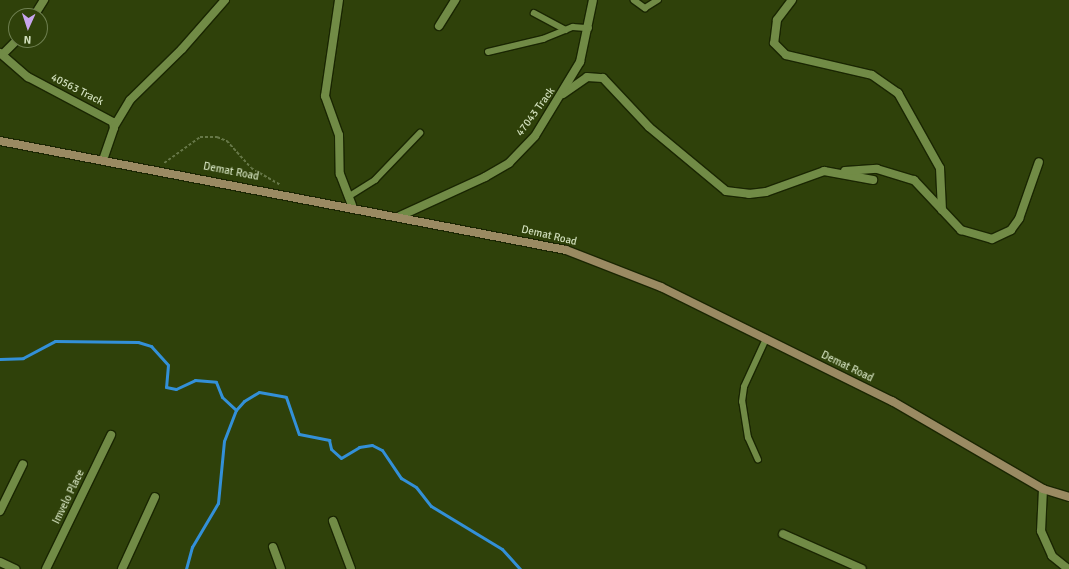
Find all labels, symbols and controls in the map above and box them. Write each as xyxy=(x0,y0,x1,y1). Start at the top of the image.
north arrow xyxy=(8,8,48,48)
text: N xyxy=(23,33,32,46)
street label: 40563 Track xyxy=(49,71,105,109)
street label: 47043 Track xyxy=(514,85,558,139)
street label: Demat Road xyxy=(202,160,260,184)
street label: Demat Road xyxy=(520,223,578,249)
street label: Demat Road xyxy=(819,349,875,385)
street label: Imvelo Place xyxy=(50,468,88,526)

